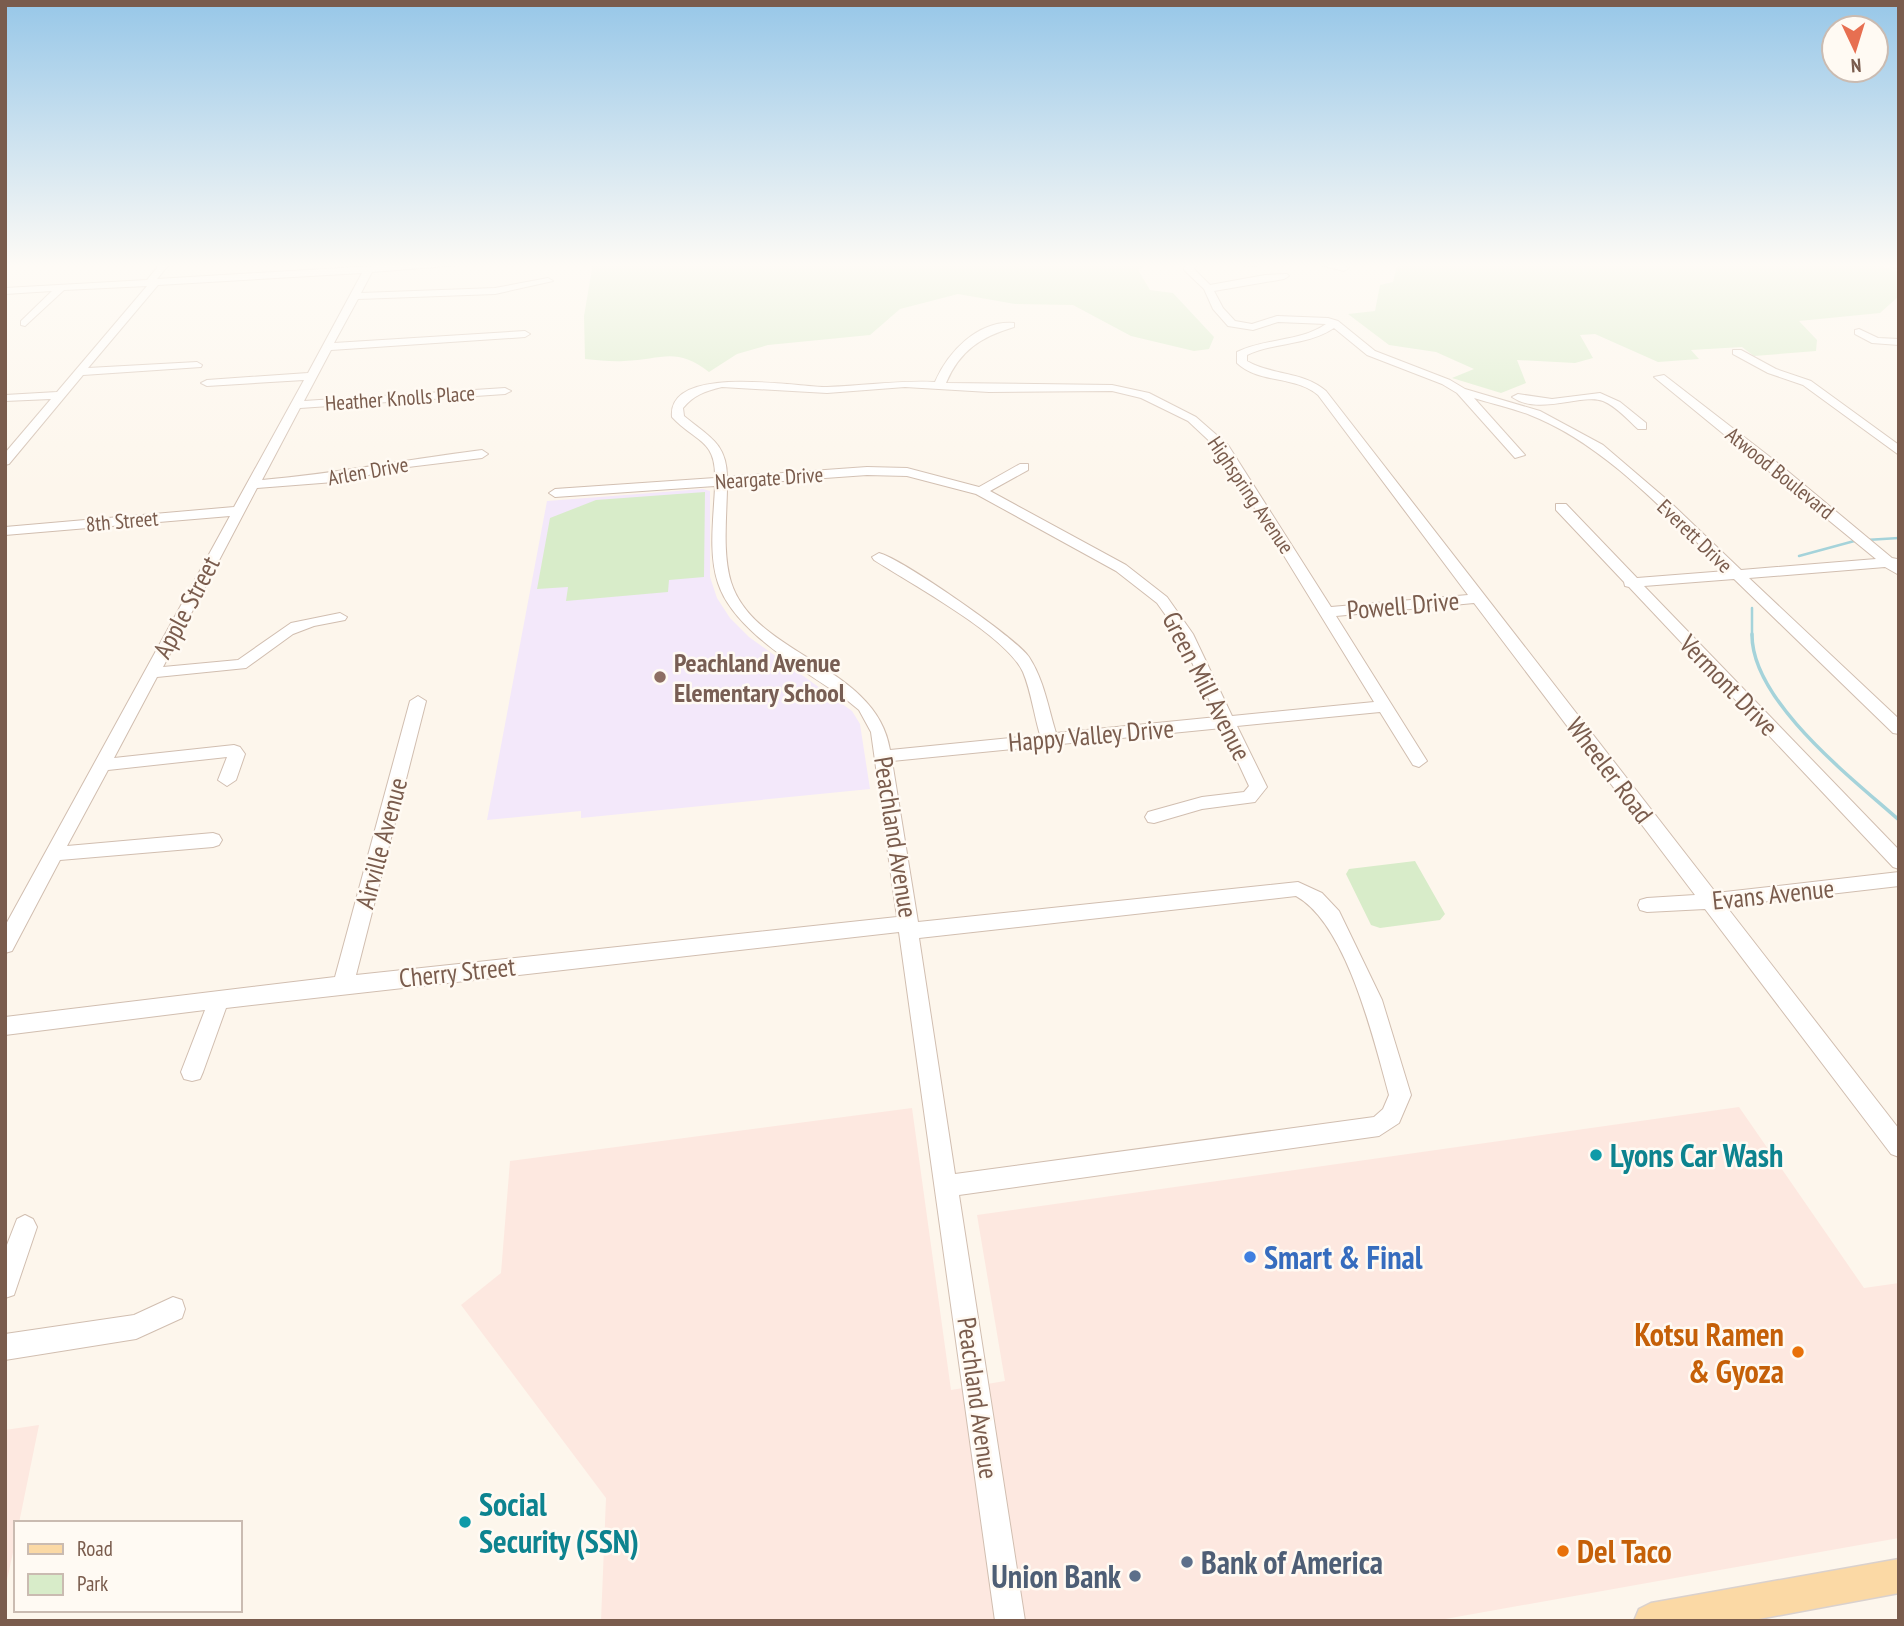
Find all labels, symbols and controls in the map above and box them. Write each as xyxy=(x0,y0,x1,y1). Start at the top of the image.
north arrow xyxy=(1820,14,1890,84)
text: N xyxy=(1850,54,1862,78)
street label: Heather Knolls Place xyxy=(324,379,476,417)
street label: Atwood Boulevard xyxy=(1720,421,1840,525)
street label: Highspring Avenue xyxy=(1202,431,1300,559)
street label: Arlen Drive xyxy=(326,451,410,491)
street label: Neargate Drive xyxy=(714,461,824,495)
street label: Everett Drive xyxy=(1652,493,1738,579)
street label: 8th Street xyxy=(85,504,159,538)
street label: Apple Street xyxy=(145,550,227,664)
street label: Powell Drive xyxy=(1345,584,1461,626)
street label: Green Mill Avenue xyxy=(1155,606,1259,766)
street label: Vermont Drive xyxy=(1672,627,1785,743)
place label: Peachland Avenue Elementary School xyxy=(674,646,846,709)
marker: Peachland Avenue Elementary School xyxy=(652,669,668,685)
street label: Happy Valley Drive xyxy=(1007,711,1175,759)
street label: Wheeler Road xyxy=(1560,711,1660,829)
street label: Peachland Avenue xyxy=(867,754,925,920)
street label: Airville Avenue xyxy=(348,774,414,912)
street label: Evans Avenue xyxy=(1710,871,1836,917)
street label: Cherry Street xyxy=(397,949,517,995)
place label: Lyons Car Wash xyxy=(1610,1134,1783,1176)
marker: Lyons Car Wash xyxy=(1588,1147,1604,1163)
place label: Smart & Final xyxy=(1264,1236,1423,1278)
marker: Smart & Final xyxy=(1242,1249,1258,1265)
place label: Kotsu Ramen & Gyoza xyxy=(1634,1313,1784,1392)
street label: Peachland Avenue xyxy=(950,1315,1006,1481)
marker: Kotsu Ramen & Gyoza xyxy=(1790,1344,1806,1360)
place label: Social Security (SSN) xyxy=(479,1483,639,1562)
marker: Social Security (SSN) xyxy=(457,1514,473,1530)
legend xyxy=(14,1521,242,1612)
place label: Del Taco xyxy=(1577,1530,1672,1572)
text: Road xyxy=(77,1535,113,1562)
place label: Bank of America xyxy=(1201,1541,1383,1583)
marker: Del Taco xyxy=(1555,1543,1571,1559)
marker: Bank of America xyxy=(1179,1554,1195,1570)
place label: Union Bank xyxy=(991,1555,1122,1597)
marker: Union Bank xyxy=(1127,1568,1143,1584)
text: Park xyxy=(77,1570,108,1597)

